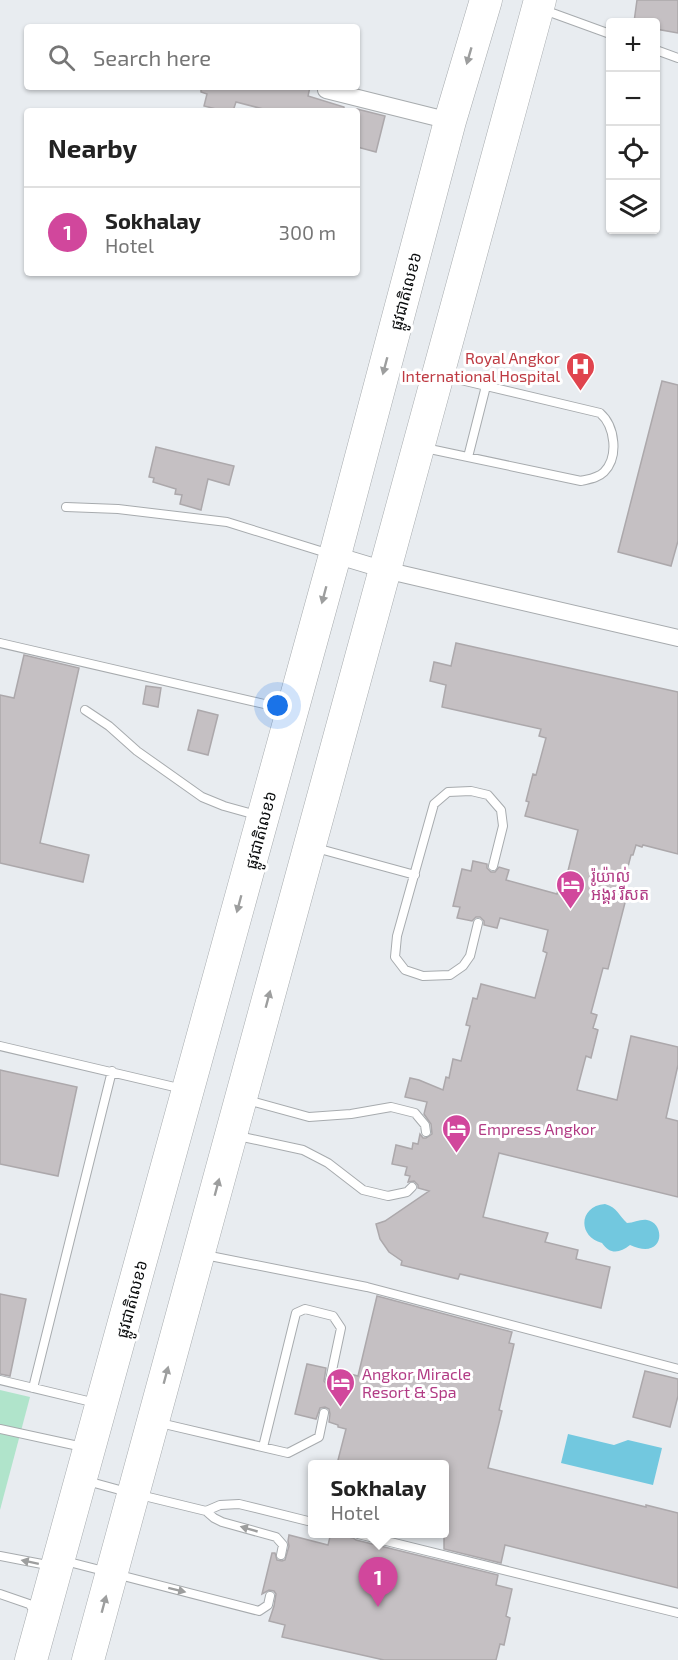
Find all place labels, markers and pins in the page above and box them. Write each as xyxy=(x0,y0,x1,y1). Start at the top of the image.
place label: Royal Angkor International Hospital xyxy=(401,348,561,385)
hospital icon: Royal Angkor International Hospital xyxy=(565,350,597,392)
place label: រ៉ូយ៉ាល់ អង្គរ រីសត xyxy=(590,866,649,904)
hotel icon: រ៉ូយ៉ាល់ អង្គរ រីសត xyxy=(554,868,586,910)
hotel icon: Empress Angkor xyxy=(441,1112,473,1154)
place label: Empress Angkor xyxy=(478,1119,597,1138)
place label: Angkor Miracle Resort & Spa xyxy=(362,1364,471,1401)
hotel icon: Angkor Miracle Resort & Spa xyxy=(325,1366,357,1408)
pin: 1 xyxy=(358,1558,398,1607)

